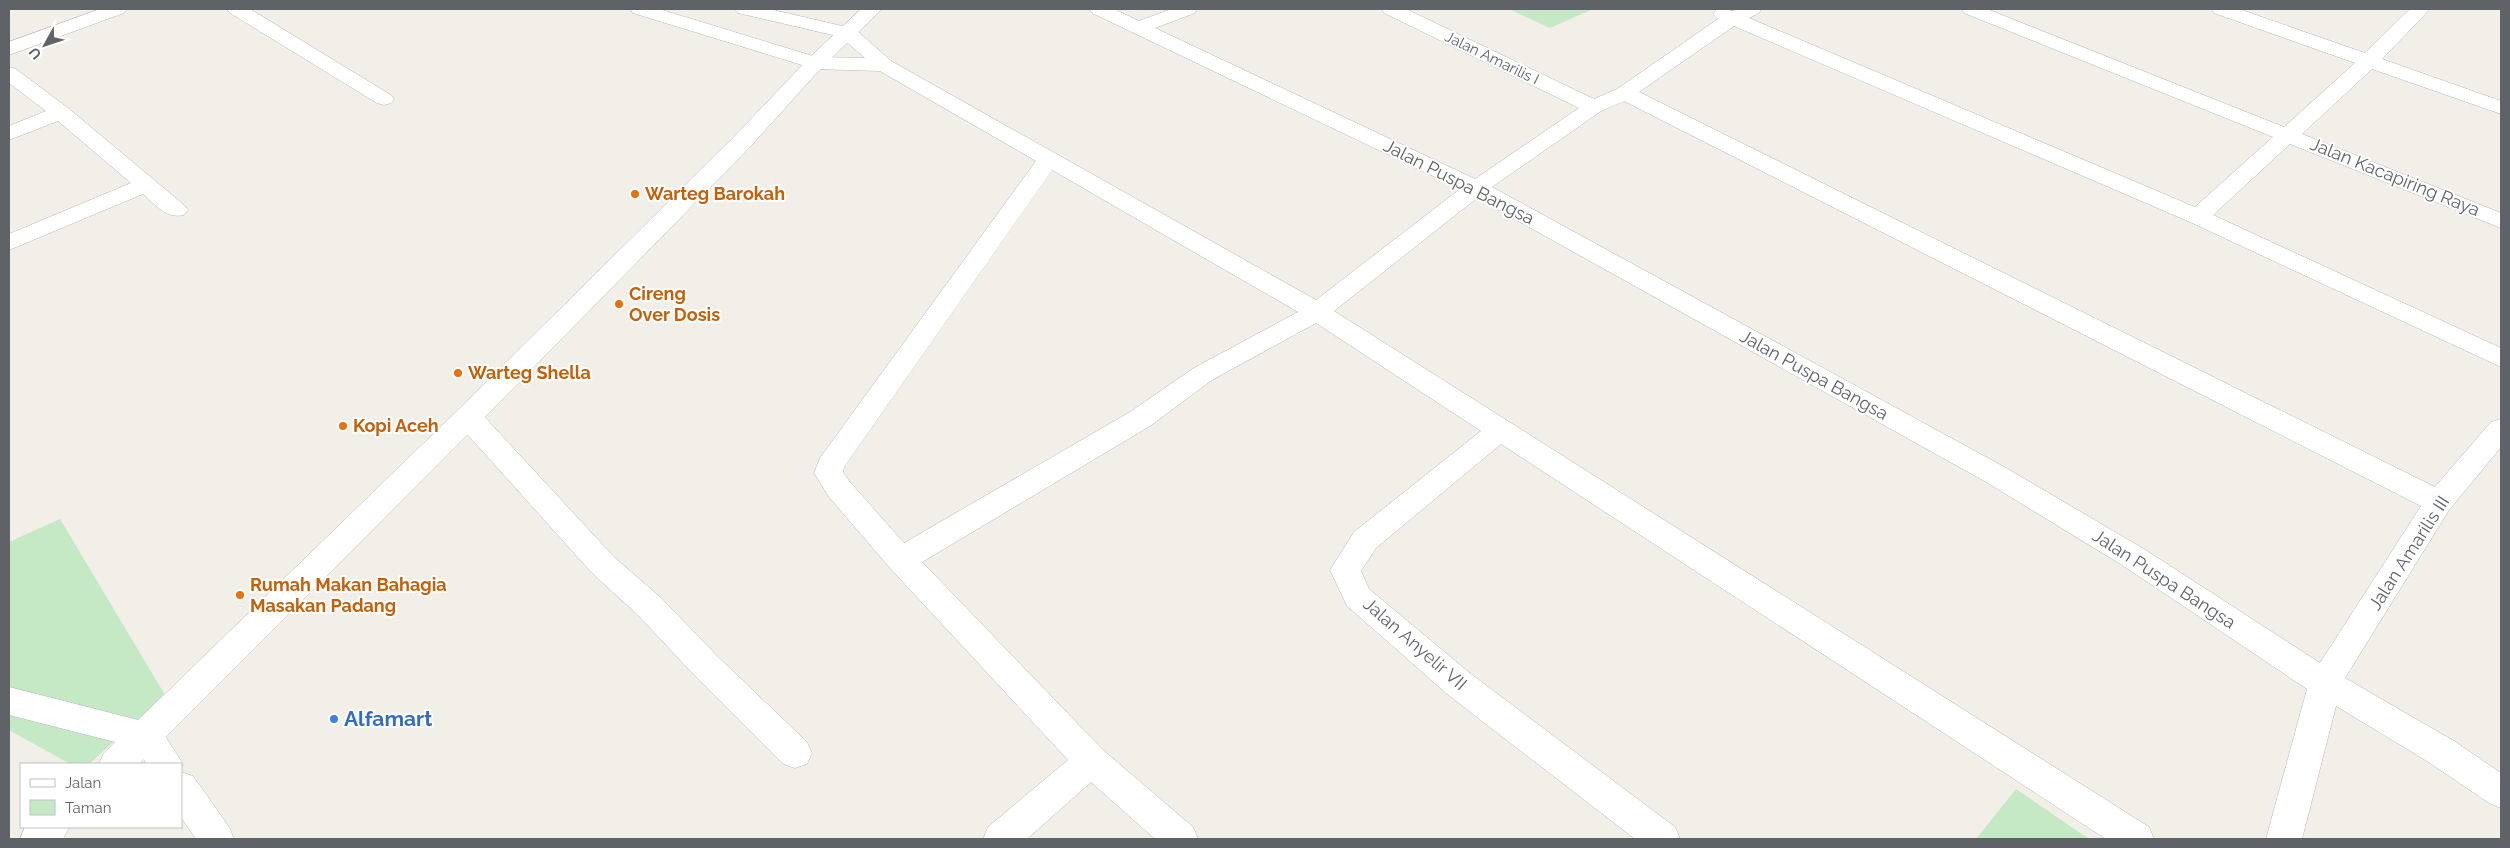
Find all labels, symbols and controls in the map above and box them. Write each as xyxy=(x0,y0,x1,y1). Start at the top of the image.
north arrow xyxy=(20,20,70,70)
street label: Jalan Amarilis I xyxy=(1442,27,1542,89)
text: U xyxy=(26,44,45,63)
street label: Jalan Kacapiring Raya xyxy=(2307,133,2483,220)
street label: Jalan Puspa Bangsa xyxy=(1380,134,1538,229)
place label: Warteg Barokah xyxy=(645,183,785,204)
marker: Warteg Barokah xyxy=(629,188,641,200)
place label: Cireng Over Dosis xyxy=(629,283,720,325)
marker: Cireng Over Dosis xyxy=(613,298,625,310)
street label: Jalan Puspa Bangsa xyxy=(1737,325,1892,424)
place label: Warteg Shella xyxy=(468,362,591,383)
marker: Warteg Shella xyxy=(452,367,464,379)
place label: Kopi Aceh xyxy=(353,415,439,436)
marker: Kopi Aceh xyxy=(337,420,349,432)
street label: Jalan Amarilis III xyxy=(2364,492,2453,614)
street label: Jalan Puspa Bangsa xyxy=(2089,525,2240,633)
place label: Rumah Makan Bahagia Masakan Padang xyxy=(250,574,447,616)
marker: Rumah Makan Bahagia Masakan Padang xyxy=(234,589,246,601)
street label: Jalan Anyelir VII xyxy=(1359,593,1471,694)
place label: Alfamart xyxy=(344,706,432,731)
marker: Alfamart xyxy=(328,713,340,725)
legend xyxy=(20,763,182,828)
text: Jalan xyxy=(65,774,101,792)
text: Taman xyxy=(65,799,111,817)

